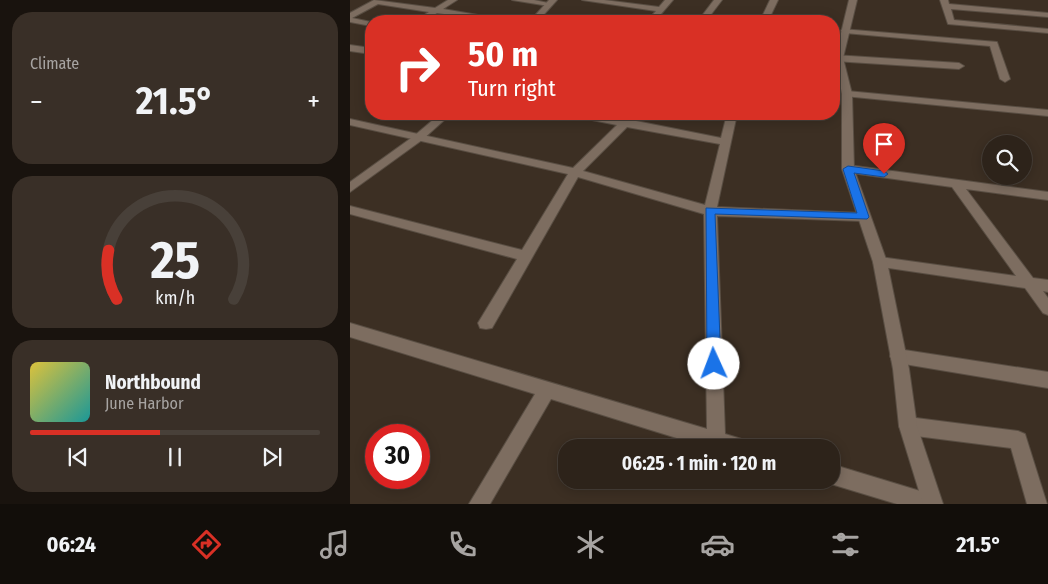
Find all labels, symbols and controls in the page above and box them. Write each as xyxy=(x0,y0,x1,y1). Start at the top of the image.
text: 50 m xyxy=(468,33,538,75)
icon: right xyxy=(385,35,450,100)
text: Climate xyxy=(30,54,79,73)
text: Turn right xyxy=(468,75,556,102)
text: 21.5° xyxy=(136,78,214,124)
text: − xyxy=(30,85,43,118)
text: + xyxy=(307,85,320,118)
pin xyxy=(863,123,905,174)
icon: arrive xyxy=(870,130,898,158)
map controls xyxy=(982,135,1032,185)
button: search xyxy=(982,135,1032,185)
text: 25 xyxy=(149,229,200,292)
text: km/h xyxy=(155,287,195,309)
position arrow xyxy=(687,337,739,389)
text: Northbound xyxy=(105,371,201,394)
text: June Harbor xyxy=(105,394,183,413)
speed limit sign: 30 xyxy=(365,424,430,489)
icon: previous xyxy=(64,443,92,471)
icon: pause xyxy=(161,443,189,471)
icon: next xyxy=(258,443,286,471)
text: 06:25 · 1 min · 120 m xyxy=(622,452,776,475)
icon: directions xyxy=(189,527,224,562)
icon: music xyxy=(317,527,352,562)
icon: phone xyxy=(445,527,480,562)
icon: climate xyxy=(573,527,608,562)
icon: car xyxy=(700,527,735,562)
icon: filters xyxy=(828,527,863,562)
text: 06:24 xyxy=(46,531,96,558)
text: 21.5° xyxy=(956,531,1001,558)

